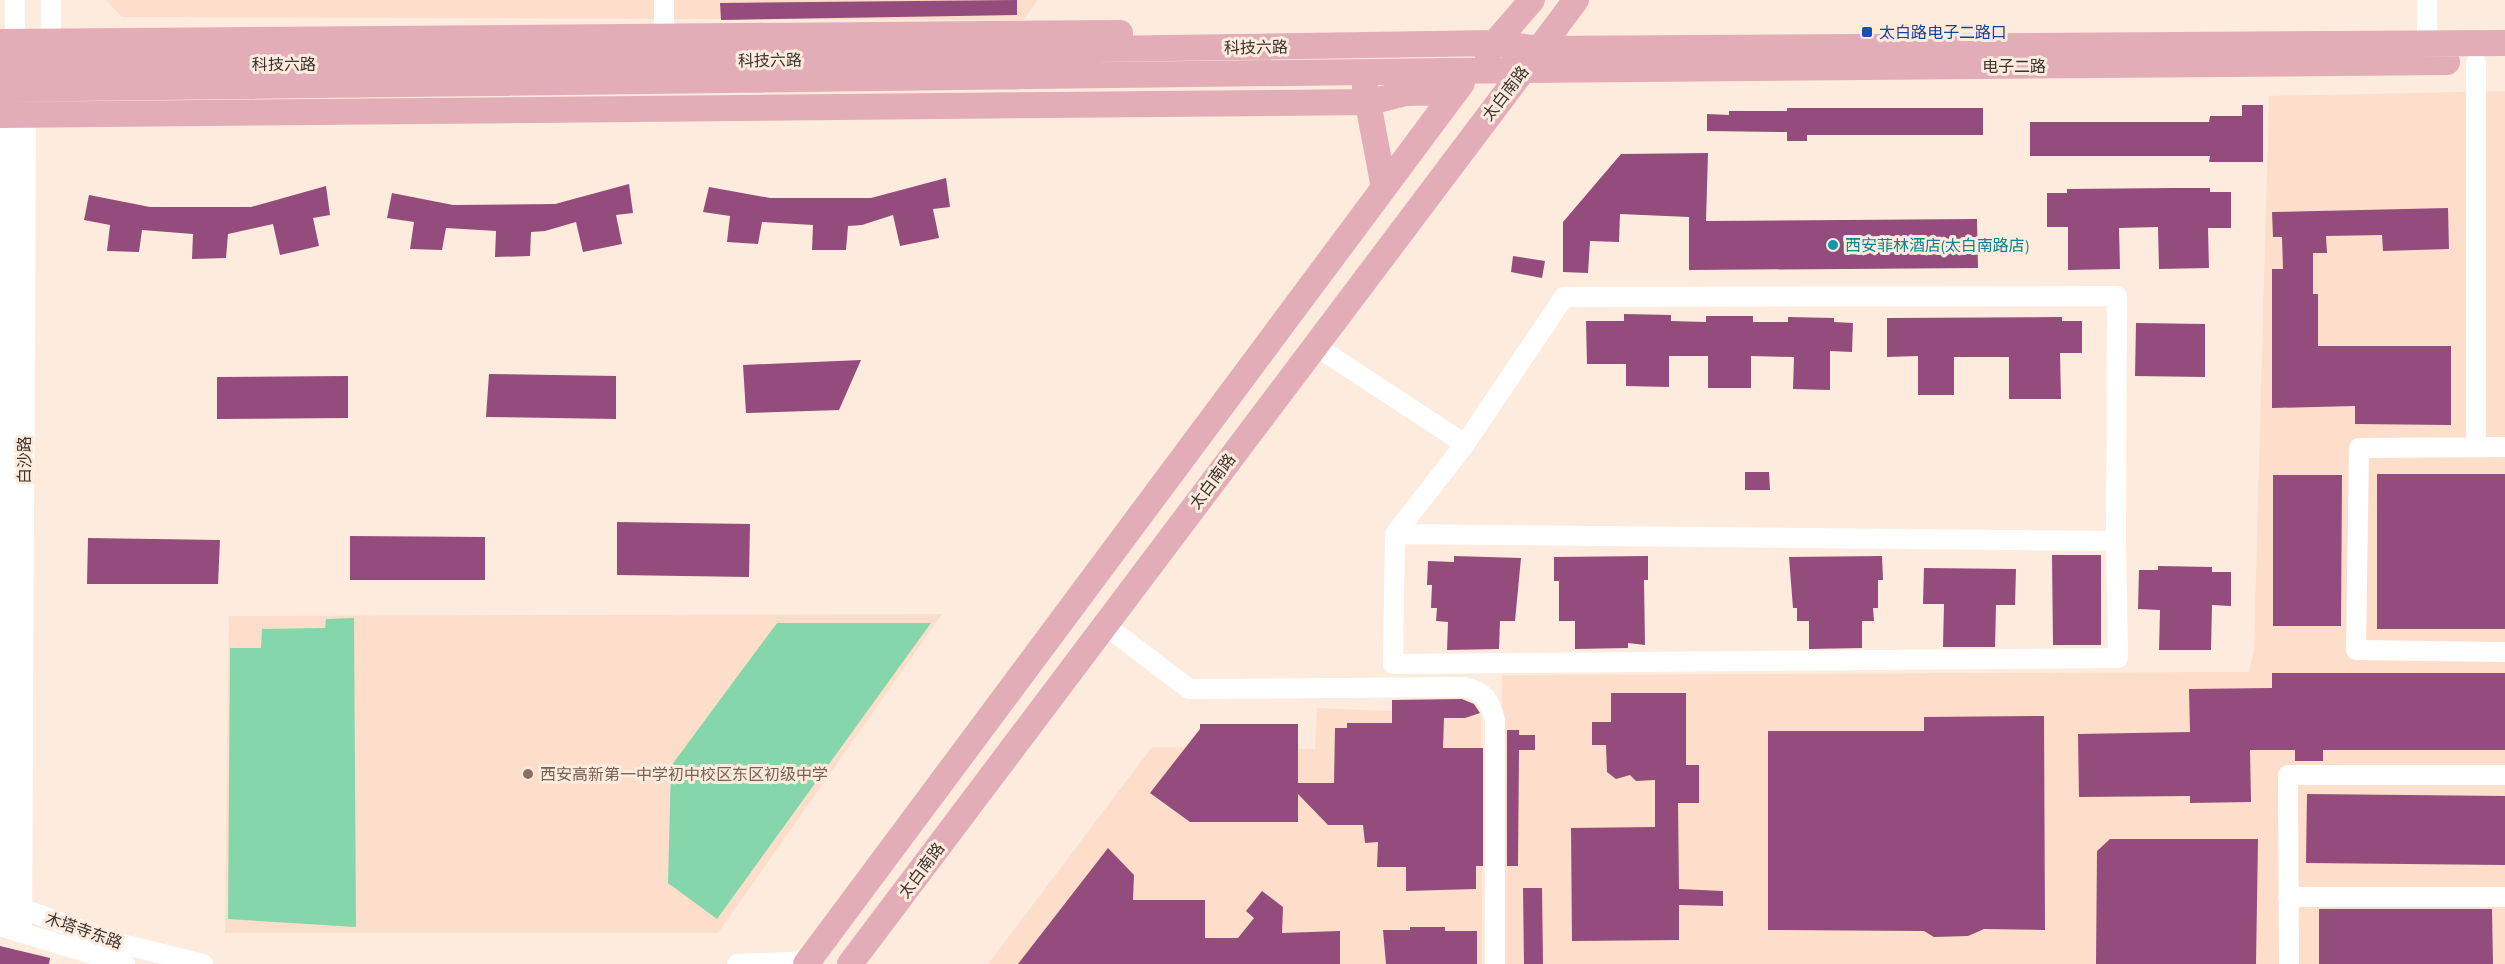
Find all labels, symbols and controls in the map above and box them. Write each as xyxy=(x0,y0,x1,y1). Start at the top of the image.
place label: 太白路电子二路口 xyxy=(1879,22,2007,42)
marker: 太白路电子二路口 xyxy=(1860,25,1874,39)
street label: 科技六路 xyxy=(1224,36,1288,58)
street label: 科技六路 xyxy=(738,49,802,71)
street label: 科技六路 xyxy=(252,54,316,74)
street label: 电子二路 xyxy=(1982,56,2046,76)
street label: 太白南路 xyxy=(1477,62,1533,124)
place label: 西安菲林酒店(太白南路店) xyxy=(1845,235,2029,255)
marker: 西安菲林酒店(太白南路店) xyxy=(1826,238,1840,252)
street label: 白沙路 xyxy=(14,436,34,484)
street label: 太白南路 xyxy=(1185,449,1239,513)
place label: 西安高新第一中学初中校区东区初级中学 xyxy=(540,764,828,784)
marker: 西安高新第一中学初中校区东区初级中学 xyxy=(521,767,535,781)
street label: 太白南路 xyxy=(894,838,948,902)
street label: 木塔寺东路 xyxy=(43,908,125,952)

